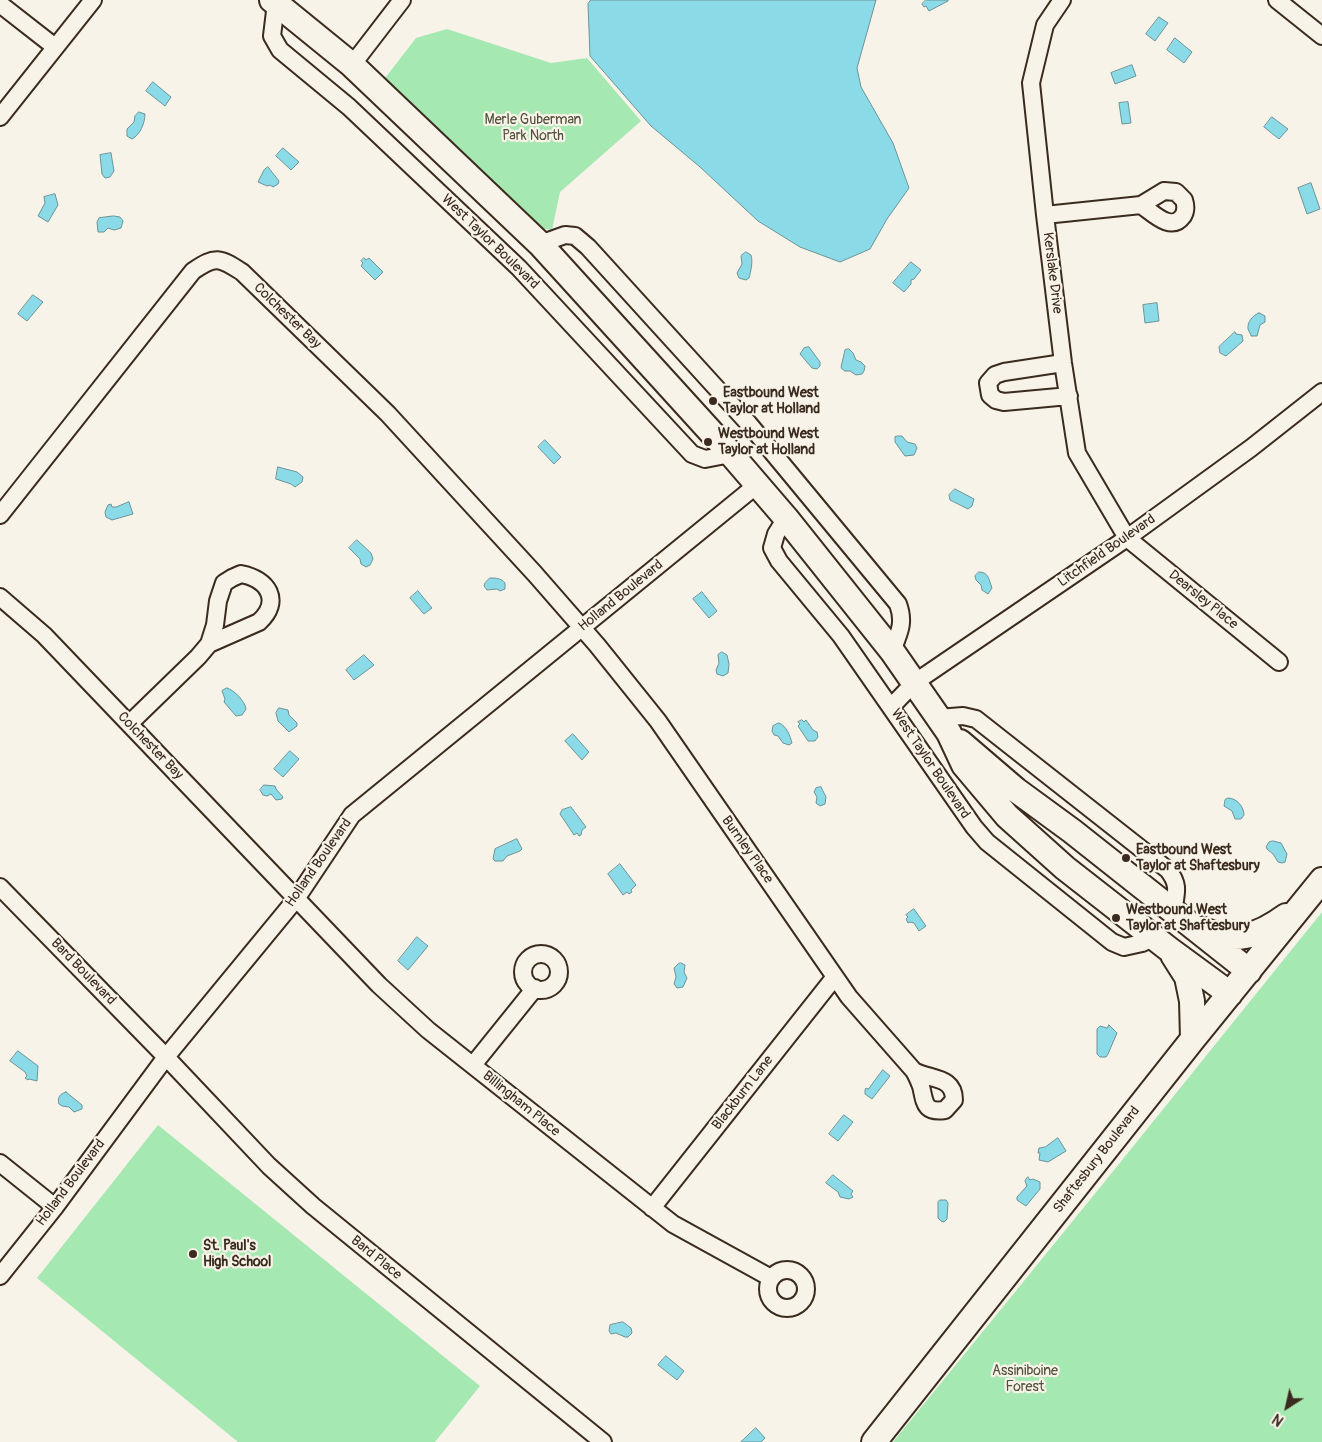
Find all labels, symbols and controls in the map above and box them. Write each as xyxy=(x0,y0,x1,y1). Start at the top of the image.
park label: Merle Guberman Park North xyxy=(485,112,581,144)
street label: West Taylor Boulevard xyxy=(438,191,542,293)
street label: Kerslake Drive xyxy=(1039,231,1065,315)
street label: Colchester Bay xyxy=(250,280,324,352)
place label: Eastbound West Taylor at Holland xyxy=(723,385,820,418)
marker: Eastbound West Taylor at Holland xyxy=(707,395,719,407)
place label: Westbound West Taylor at Holland xyxy=(718,426,819,458)
marker: Westbound West Taylor at Holland xyxy=(702,436,714,448)
street label: Litchfield Boulevard xyxy=(1055,511,1159,591)
street label: Holland Boulevard xyxy=(575,557,667,635)
street label: Dearsley Place xyxy=(1165,567,1241,633)
street label: West Taylor Boulevard xyxy=(887,706,973,822)
street label: Colchester Bay xyxy=(114,709,186,783)
street label: Burnley Place xyxy=(718,813,776,887)
street label: Holland Boulevard xyxy=(282,816,356,910)
place label: Eastbound West Taylor at Shaftesbury xyxy=(1136,842,1260,874)
marker: Eastbound West Taylor at Shaftesbury xyxy=(1120,852,1132,864)
place label: Westbound West Taylor at Shaftesbury xyxy=(1126,902,1250,934)
marker: Westbound West Taylor at Shaftesbury xyxy=(1110,912,1122,924)
street label: Bard Boulevard xyxy=(47,935,119,1009)
street label: Blackburn Lane xyxy=(709,1053,777,1133)
street label: Billingham Place xyxy=(479,1068,563,1140)
street label: Shaftesbury Boulevard xyxy=(1050,1103,1144,1217)
street label: Holland Boulevard xyxy=(33,1136,109,1230)
street label: Bard Place xyxy=(347,1232,405,1284)
place label: St. Paul's High School xyxy=(203,1238,271,1270)
marker: St. Paul's High School xyxy=(187,1248,199,1260)
park label: Assiniboine Forest xyxy=(992,1363,1058,1395)
north arrow xyxy=(1262,1382,1312,1432)
text: N xyxy=(1269,1410,1287,1429)

